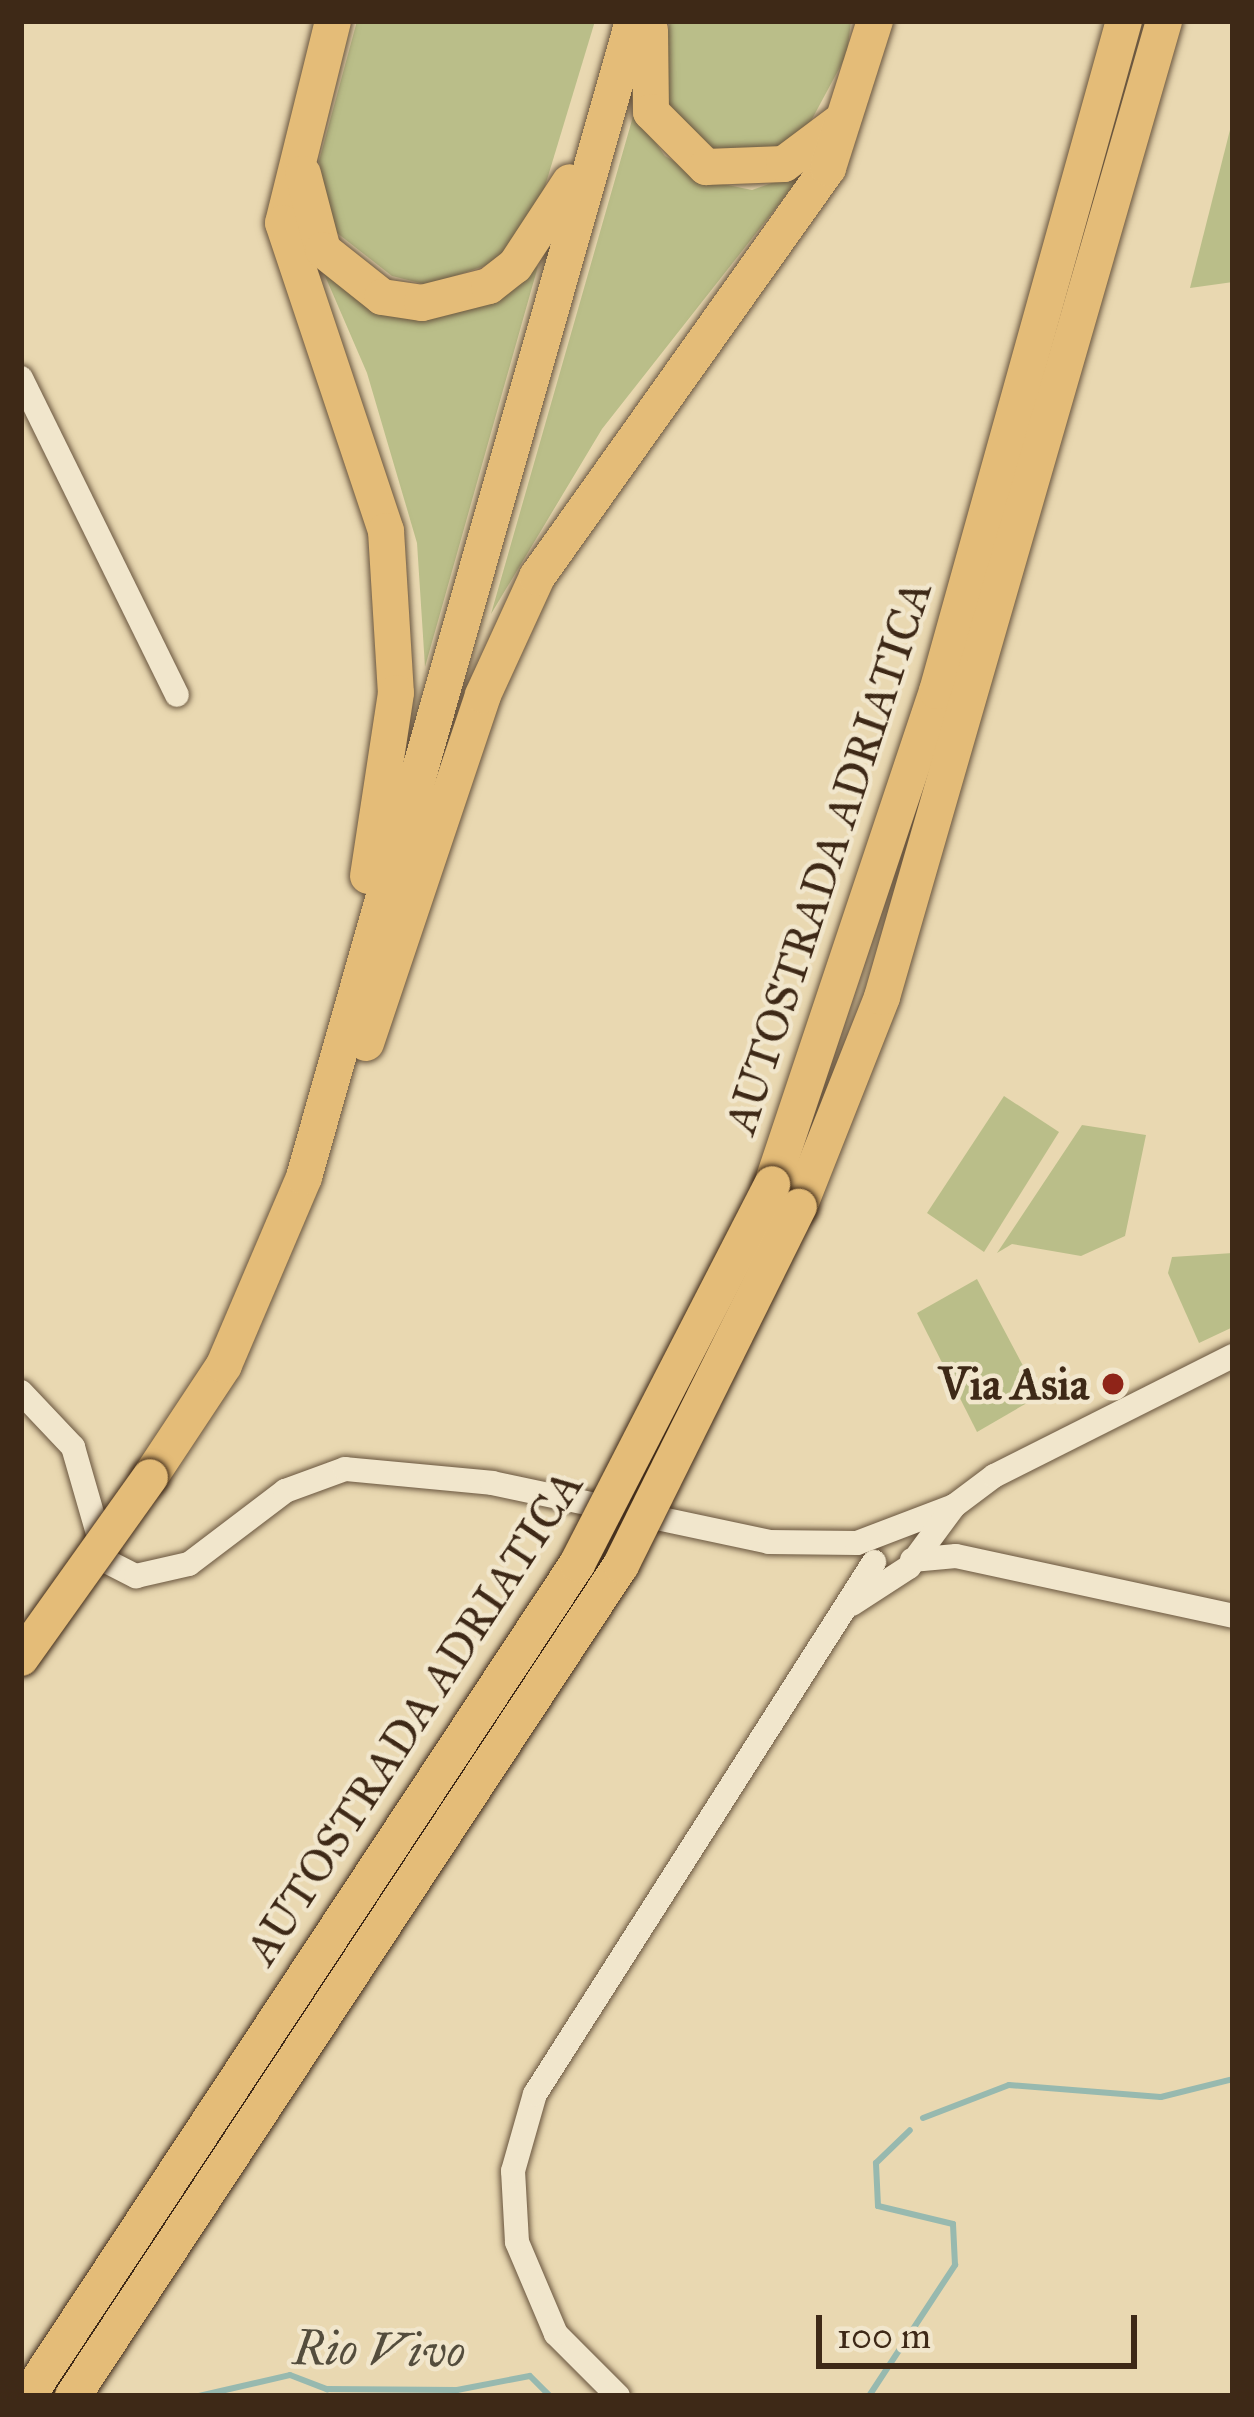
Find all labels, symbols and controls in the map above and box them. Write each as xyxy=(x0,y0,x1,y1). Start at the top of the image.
street label: AUTOSTRADA ADRIATICA xyxy=(713,574,943,1140)
place label: Via Asia xyxy=(939,1357,1089,1411)
marker: Via Asia xyxy=(1100,1371,1126,1397)
street label: AUTOSTRADA ADRIATICA xyxy=(234,1460,594,1974)
scale bar xyxy=(822,2291,1143,2365)
text: 100 m xyxy=(837,2314,931,2358)
water label: Rio Vivo xyxy=(292,2319,466,2379)

